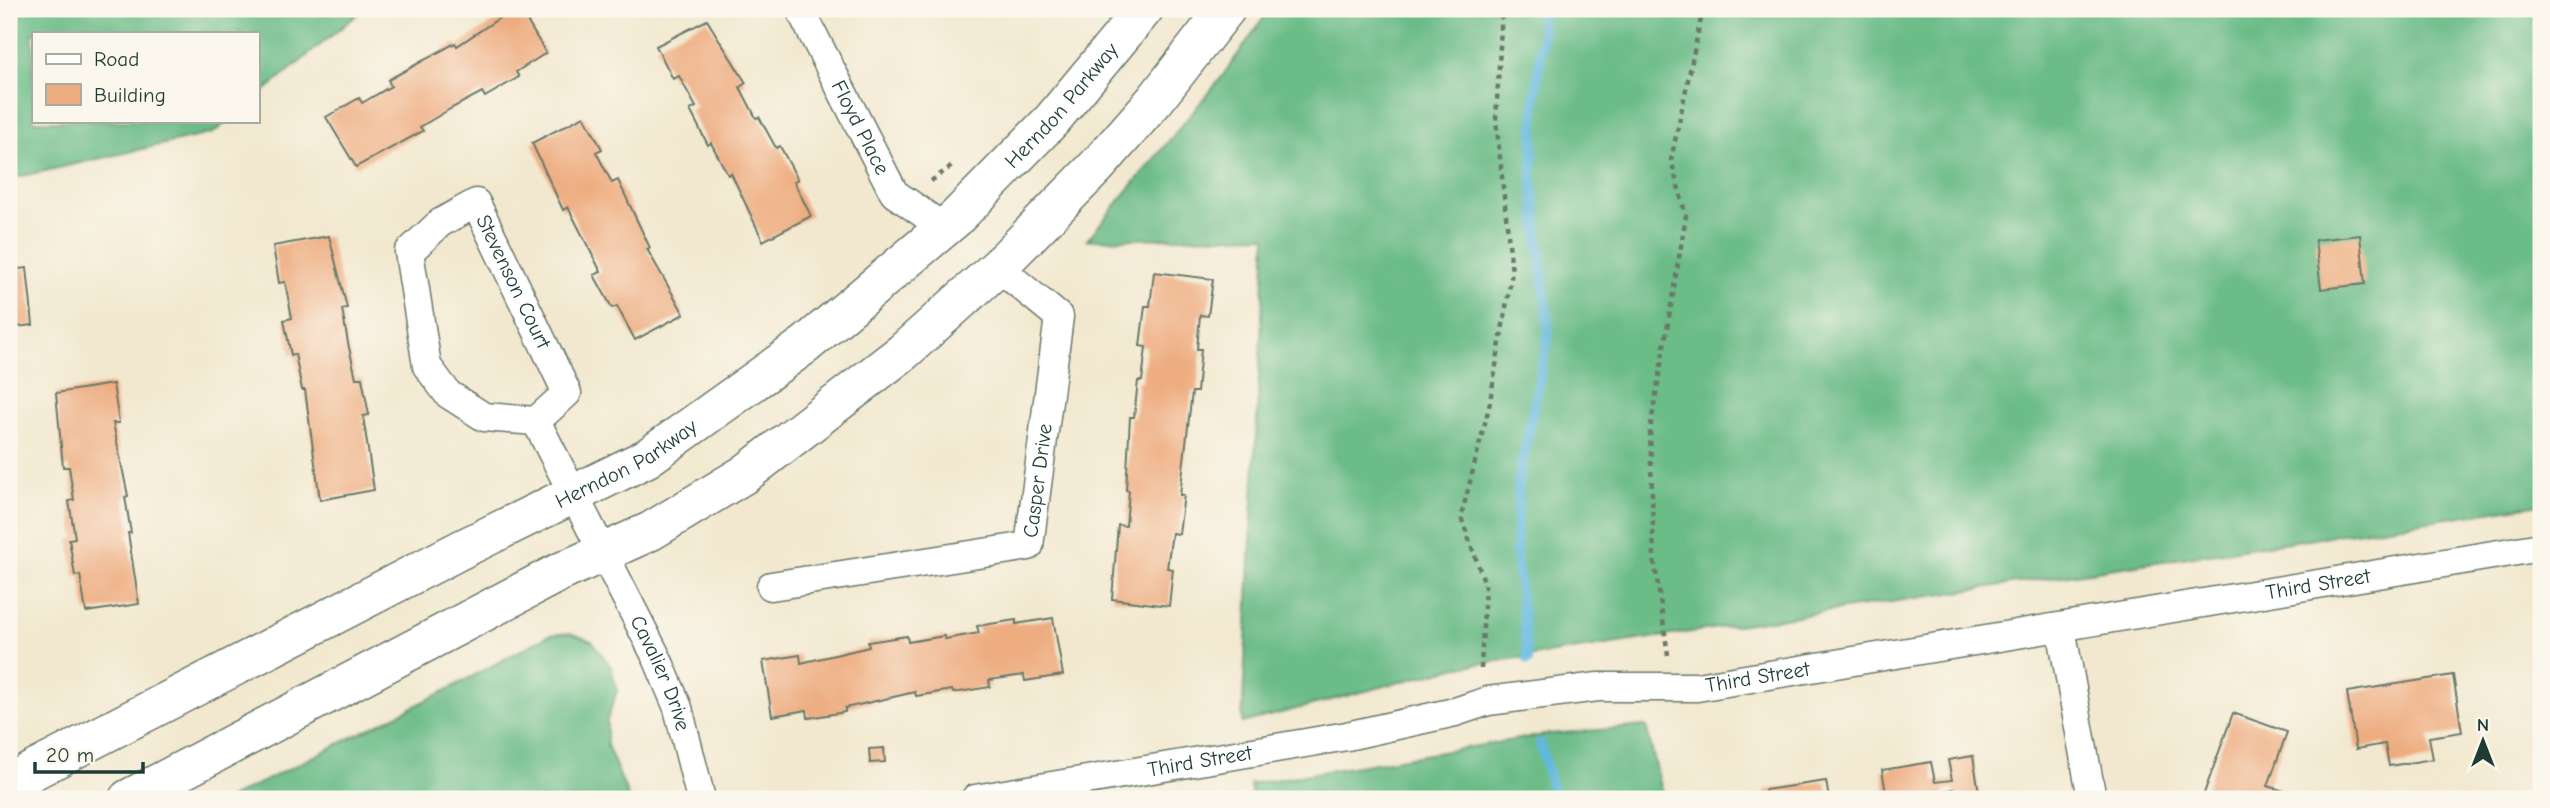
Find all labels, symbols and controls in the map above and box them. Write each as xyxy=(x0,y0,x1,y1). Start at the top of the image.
legend xyxy=(32,32,259,122)
street label: Herndon Parkway xyxy=(1000,37,1123,173)
text: Road xyxy=(94,47,139,71)
street label: Floyd Place xyxy=(826,76,895,179)
text: Building xyxy=(94,83,166,107)
street label: Stevenson Court xyxy=(471,211,556,353)
street label: Herndon Parkway xyxy=(551,414,702,513)
street label: Casper Drive xyxy=(1018,422,1057,539)
street label: Third Street xyxy=(2264,563,2373,604)
street label: Cavalier Drive xyxy=(625,611,695,733)
street label: Third Street xyxy=(1704,656,1813,697)
north arrow xyxy=(2448,706,2518,776)
text: N xyxy=(2477,714,2489,736)
scale bar xyxy=(35,731,144,775)
street label: Third Street xyxy=(1146,740,1255,782)
text: 20 m xyxy=(46,743,94,767)

